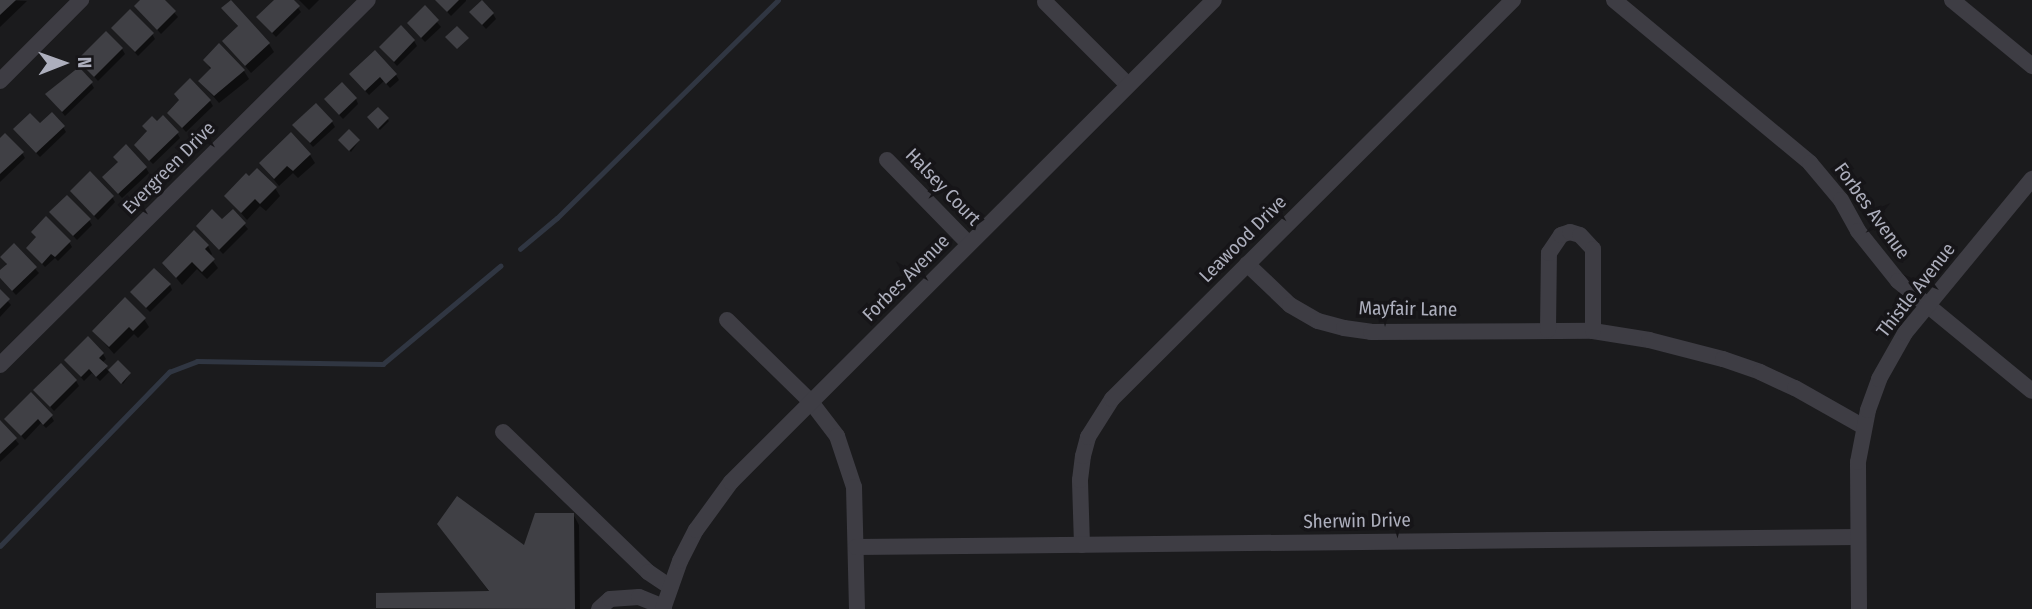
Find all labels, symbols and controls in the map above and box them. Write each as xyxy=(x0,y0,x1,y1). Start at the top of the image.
north arrow xyxy=(28,28,98,98)
text: N xyxy=(73,57,96,69)
street label: Evergreen Drive xyxy=(118,117,220,219)
street label: Halsey Court xyxy=(901,144,985,230)
street label: Forbes Avenue xyxy=(1829,158,1915,264)
street label: Leawood Drive xyxy=(1195,191,1291,287)
street label: Forbes Avenue xyxy=(858,230,954,326)
street label: Thistle Avenue xyxy=(1872,238,1960,342)
street label: Mayfair Lane xyxy=(1359,297,1457,321)
street label: Sherwin Drive xyxy=(1303,509,1411,533)

